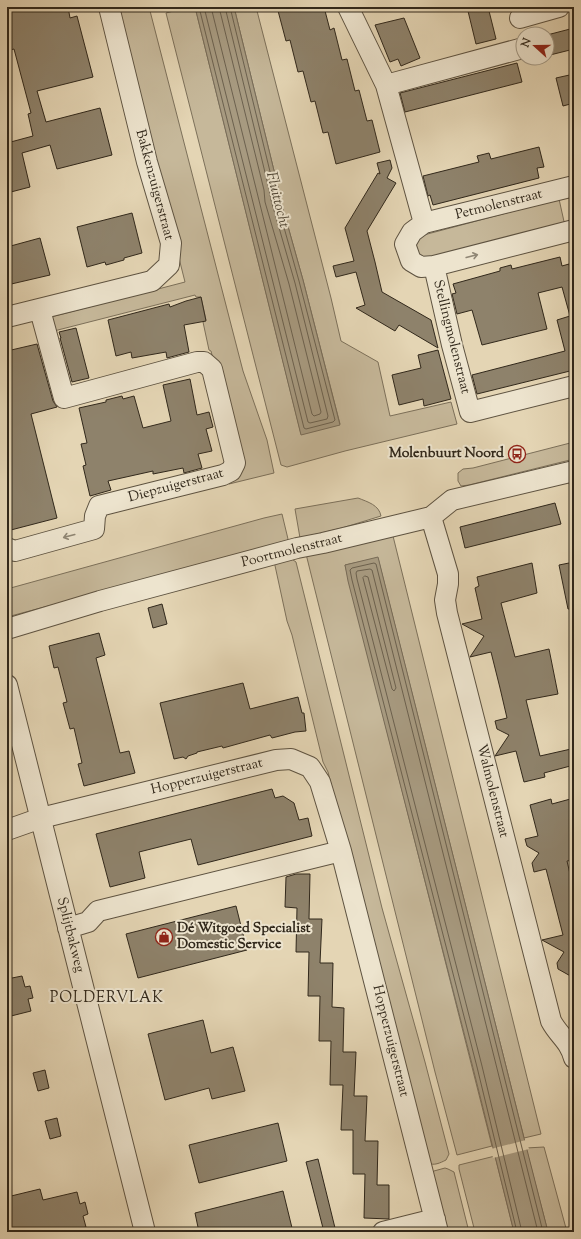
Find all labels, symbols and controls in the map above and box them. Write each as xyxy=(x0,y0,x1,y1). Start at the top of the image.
north arrow xyxy=(515,26,555,66)
text: N xyxy=(517,36,536,51)
street label: Bakkenzuigerstraat xyxy=(130,127,178,243)
water label: Fluittocht xyxy=(260,170,294,231)
street label: Petmolenstraat xyxy=(453,184,545,225)
one-way arrow xyxy=(465,252,478,260)
street label: Stellingmolenstraat xyxy=(427,278,475,396)
place label: Molenbuurt Noord xyxy=(389,444,504,464)
bus stop icon: Molenbuurt Noord xyxy=(507,444,527,464)
street label: Diepzuigerstraat xyxy=(126,464,226,508)
street label: Poortmolenstraat xyxy=(239,529,345,573)
one-way arrow xyxy=(63,533,76,540)
street label: Walmolenstraat xyxy=(471,742,513,840)
street label: Hopperzuigerstraat xyxy=(149,753,265,801)
street label: Splijtbakweg xyxy=(51,895,89,975)
place label: Dé Witgoed Specialist Domestic Service xyxy=(177,919,311,955)
shop icon: Dé Witgoed Specialist Domestic Service xyxy=(154,927,174,947)
street label: Hopperzuigerstraat xyxy=(366,983,414,1099)
district label: POLDERVLAK xyxy=(50,988,164,1009)

